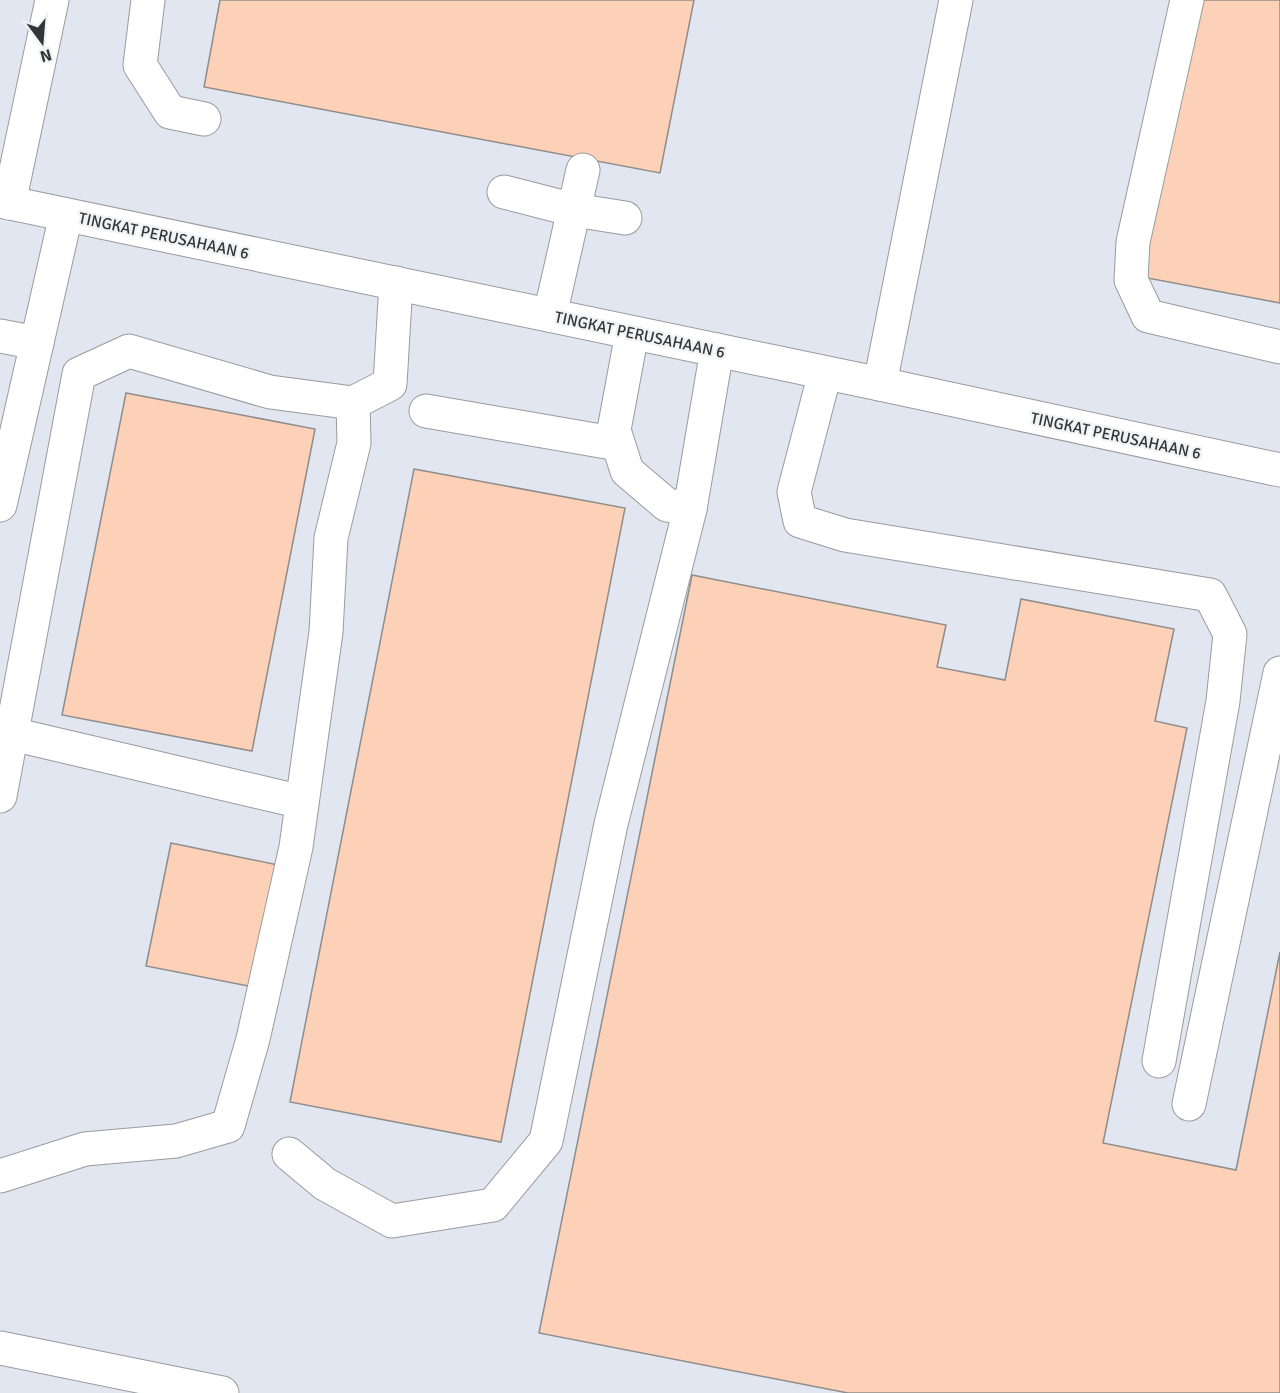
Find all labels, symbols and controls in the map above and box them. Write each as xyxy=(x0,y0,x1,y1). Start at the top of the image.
north arrow xyxy=(12,12,72,72)
text: N xyxy=(38,44,54,67)
street label: TINGKAT PERUSAHAAN 6 xyxy=(77,208,251,264)
street label: TINGKAT PERUSAHAAN 6 xyxy=(553,307,727,363)
street label: TINGKAT PERUSAHAAN 6 xyxy=(1029,408,1203,464)

